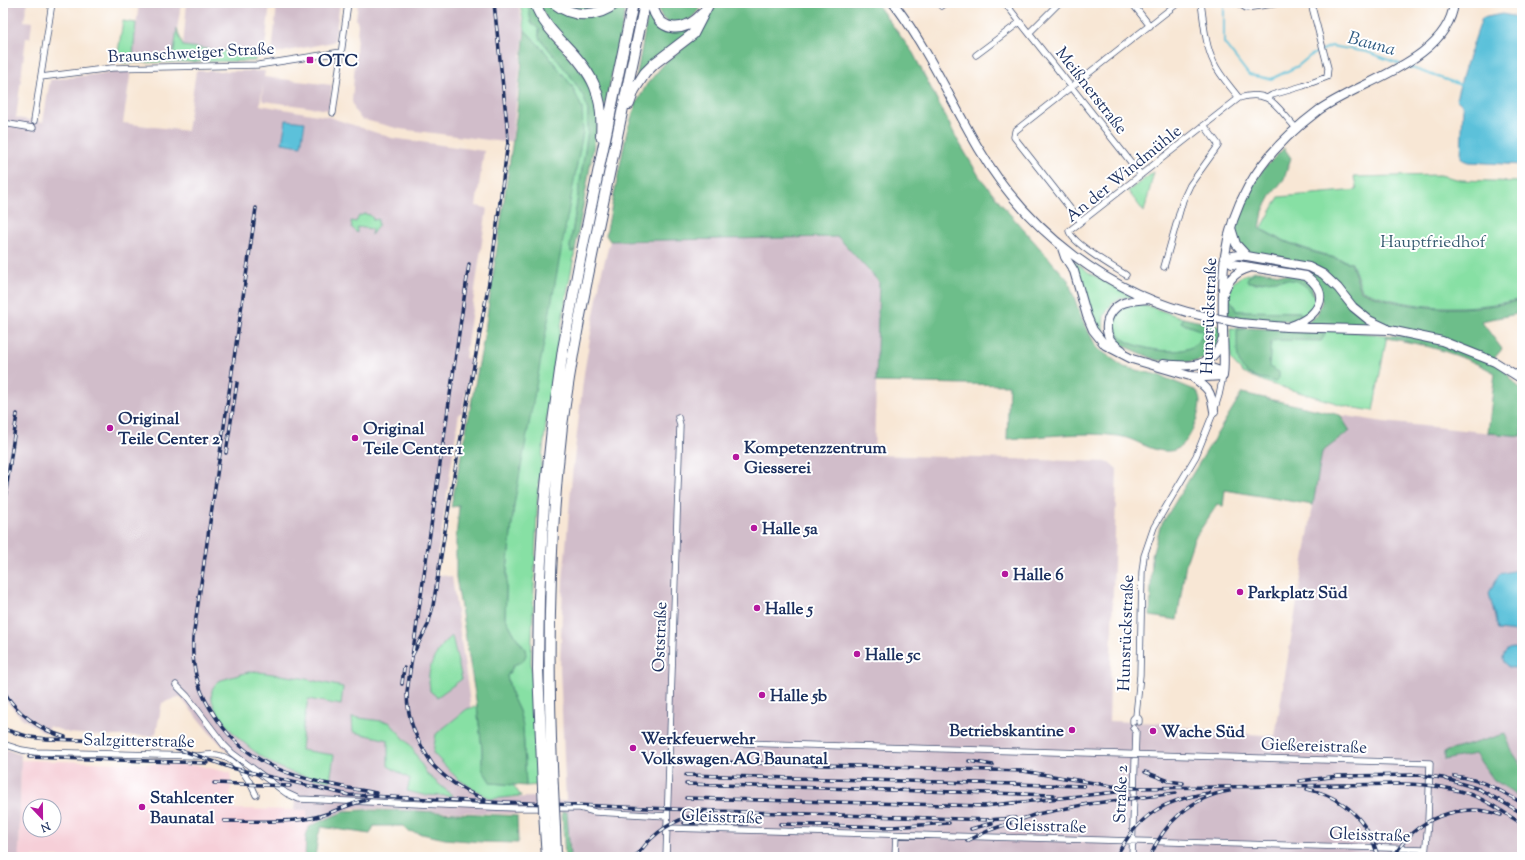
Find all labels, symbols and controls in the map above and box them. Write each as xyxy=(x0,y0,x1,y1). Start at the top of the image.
water label: Bauna xyxy=(1345,26,1398,64)
street label: Braunschweiger Straße xyxy=(107,38,275,70)
street label: Meißnerstraße xyxy=(1049,43,1132,140)
place label: OTC xyxy=(318,50,358,74)
marker: OTC xyxy=(305,55,315,65)
street label: An der Windmühle xyxy=(1061,120,1187,229)
park label: Hauptfriedhof xyxy=(1380,231,1487,255)
street label: Hunsrückstraße xyxy=(1196,257,1224,375)
place label: Original Teile Center 2 xyxy=(118,408,220,452)
place label: Original Teile Center 1 xyxy=(363,418,463,462)
marker: Original Teile Center 2 xyxy=(105,423,115,433)
marker: Original Teile Center 1 xyxy=(350,433,360,443)
place label: Kompetenzzentrum Giesserei xyxy=(744,437,887,481)
marker: Kompetenzzentrum Giesserei xyxy=(731,452,741,462)
place label: Halle 5a xyxy=(762,518,818,542)
marker: Halle 5a xyxy=(749,523,759,533)
place label: Halle 6 xyxy=(1013,564,1064,588)
marker: Halle 6 xyxy=(1000,569,1010,579)
street label: Hunsrückstraße xyxy=(1113,574,1141,692)
place label: Parkplatz Süd xyxy=(1248,582,1348,606)
marker: Parkplatz Süd xyxy=(1235,587,1245,597)
place label: Halle 5 xyxy=(765,598,813,622)
street label: Oststraße xyxy=(648,601,674,673)
marker: Halle 5 xyxy=(752,603,762,613)
place label: Halle 5c xyxy=(865,644,921,668)
marker: Halle 5c xyxy=(852,649,862,659)
place label: Halle 5b xyxy=(770,685,827,709)
marker: Halle 5b xyxy=(757,690,767,700)
place label: Betriebskantine xyxy=(949,720,1064,744)
place label: Wache Süd xyxy=(1161,721,1245,745)
marker: Betriebskantine xyxy=(1067,725,1077,735)
marker: Wache Süd xyxy=(1148,726,1158,736)
place label: Werkfeuerwehr Volkswagen AG Baunatal xyxy=(641,728,828,772)
street label: Salzgitterstraße xyxy=(83,729,195,755)
street label: Gießereistraße xyxy=(1260,733,1367,761)
marker: Werkfeuerwehr Volkswagen AG Baunatal xyxy=(628,743,638,753)
street label: Straße 2 xyxy=(1109,764,1135,824)
place label: Stahlcenter Baunatal xyxy=(150,787,235,831)
north arrow xyxy=(22,798,62,838)
marker: Stahlcenter Baunatal xyxy=(137,802,147,812)
street label: Gleisstraße xyxy=(681,805,763,831)
street label: Gleisstraße xyxy=(1005,814,1087,840)
text: N xyxy=(38,817,53,835)
street label: Gleisstraße xyxy=(1329,823,1411,849)

